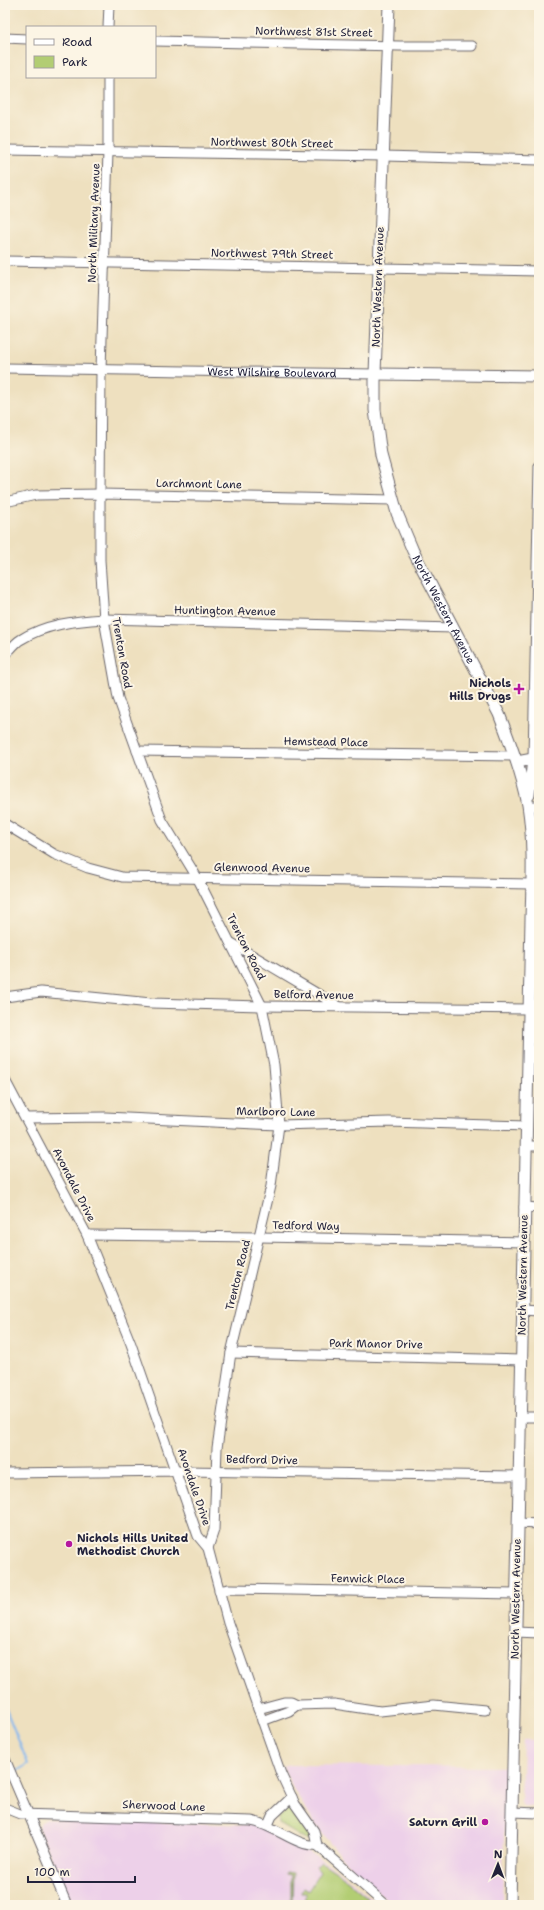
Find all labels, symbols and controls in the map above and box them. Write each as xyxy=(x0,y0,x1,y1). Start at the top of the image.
street label: Northwest 81st Street xyxy=(255,23,373,41)
legend xyxy=(26,26,156,78)
text: Road xyxy=(62,34,93,50)
text: Park xyxy=(62,54,88,70)
street label: Northwest 80th Street xyxy=(210,134,334,152)
street label: North Military Avenue xyxy=(84,163,104,283)
street label: North Western Avenue xyxy=(368,226,388,348)
street label: Northwest 79th Street xyxy=(211,245,334,263)
street label: West Wilshire Boulevard xyxy=(207,364,337,381)
street label: Larchmont Lane xyxy=(156,476,242,492)
street label: North Western Avenue xyxy=(409,552,479,666)
street label: Huntington Avenue xyxy=(174,603,276,619)
street label: Trenton Road xyxy=(108,616,136,690)
place label: Nichols Hills Drugs xyxy=(449,676,511,704)
marker: Nichols Hills Drugs xyxy=(514,684,524,694)
street label: Hemstead Place xyxy=(283,734,369,750)
street label: Glenwood Avenue xyxy=(214,860,310,876)
street label: Trenton Road xyxy=(223,911,269,983)
street label: Belford Avenue xyxy=(274,987,354,1003)
street label: Marlboro Lane xyxy=(236,1104,316,1120)
street label: Avondale Drive xyxy=(49,1146,99,1224)
street label: North Western Avenue xyxy=(514,1214,532,1336)
street label: Tedford Way xyxy=(272,1218,340,1234)
street label: Trenton Road xyxy=(222,1238,254,1312)
street label: Park Manor Drive xyxy=(329,1336,423,1352)
street label: Avondale Drive xyxy=(174,1446,214,1528)
street label: Bedford Drive xyxy=(226,1452,298,1468)
place label: Nichols Hills United Methodist Church xyxy=(77,1531,189,1559)
street label: North Western Avenue xyxy=(507,1538,525,1660)
marker: Nichols Hills United Methodist Church xyxy=(64,1539,74,1549)
street label: Fenwick Place xyxy=(331,1571,405,1587)
street label: Sherwood Lane xyxy=(122,1797,206,1815)
place label: Saturn Grill xyxy=(409,1815,477,1830)
marker: Saturn Grill xyxy=(480,1817,490,1827)
north arrow xyxy=(478,1844,518,1884)
text: N xyxy=(494,1847,503,1862)
scale bar xyxy=(28,1858,135,1884)
text: 100 m xyxy=(34,1864,70,1880)

